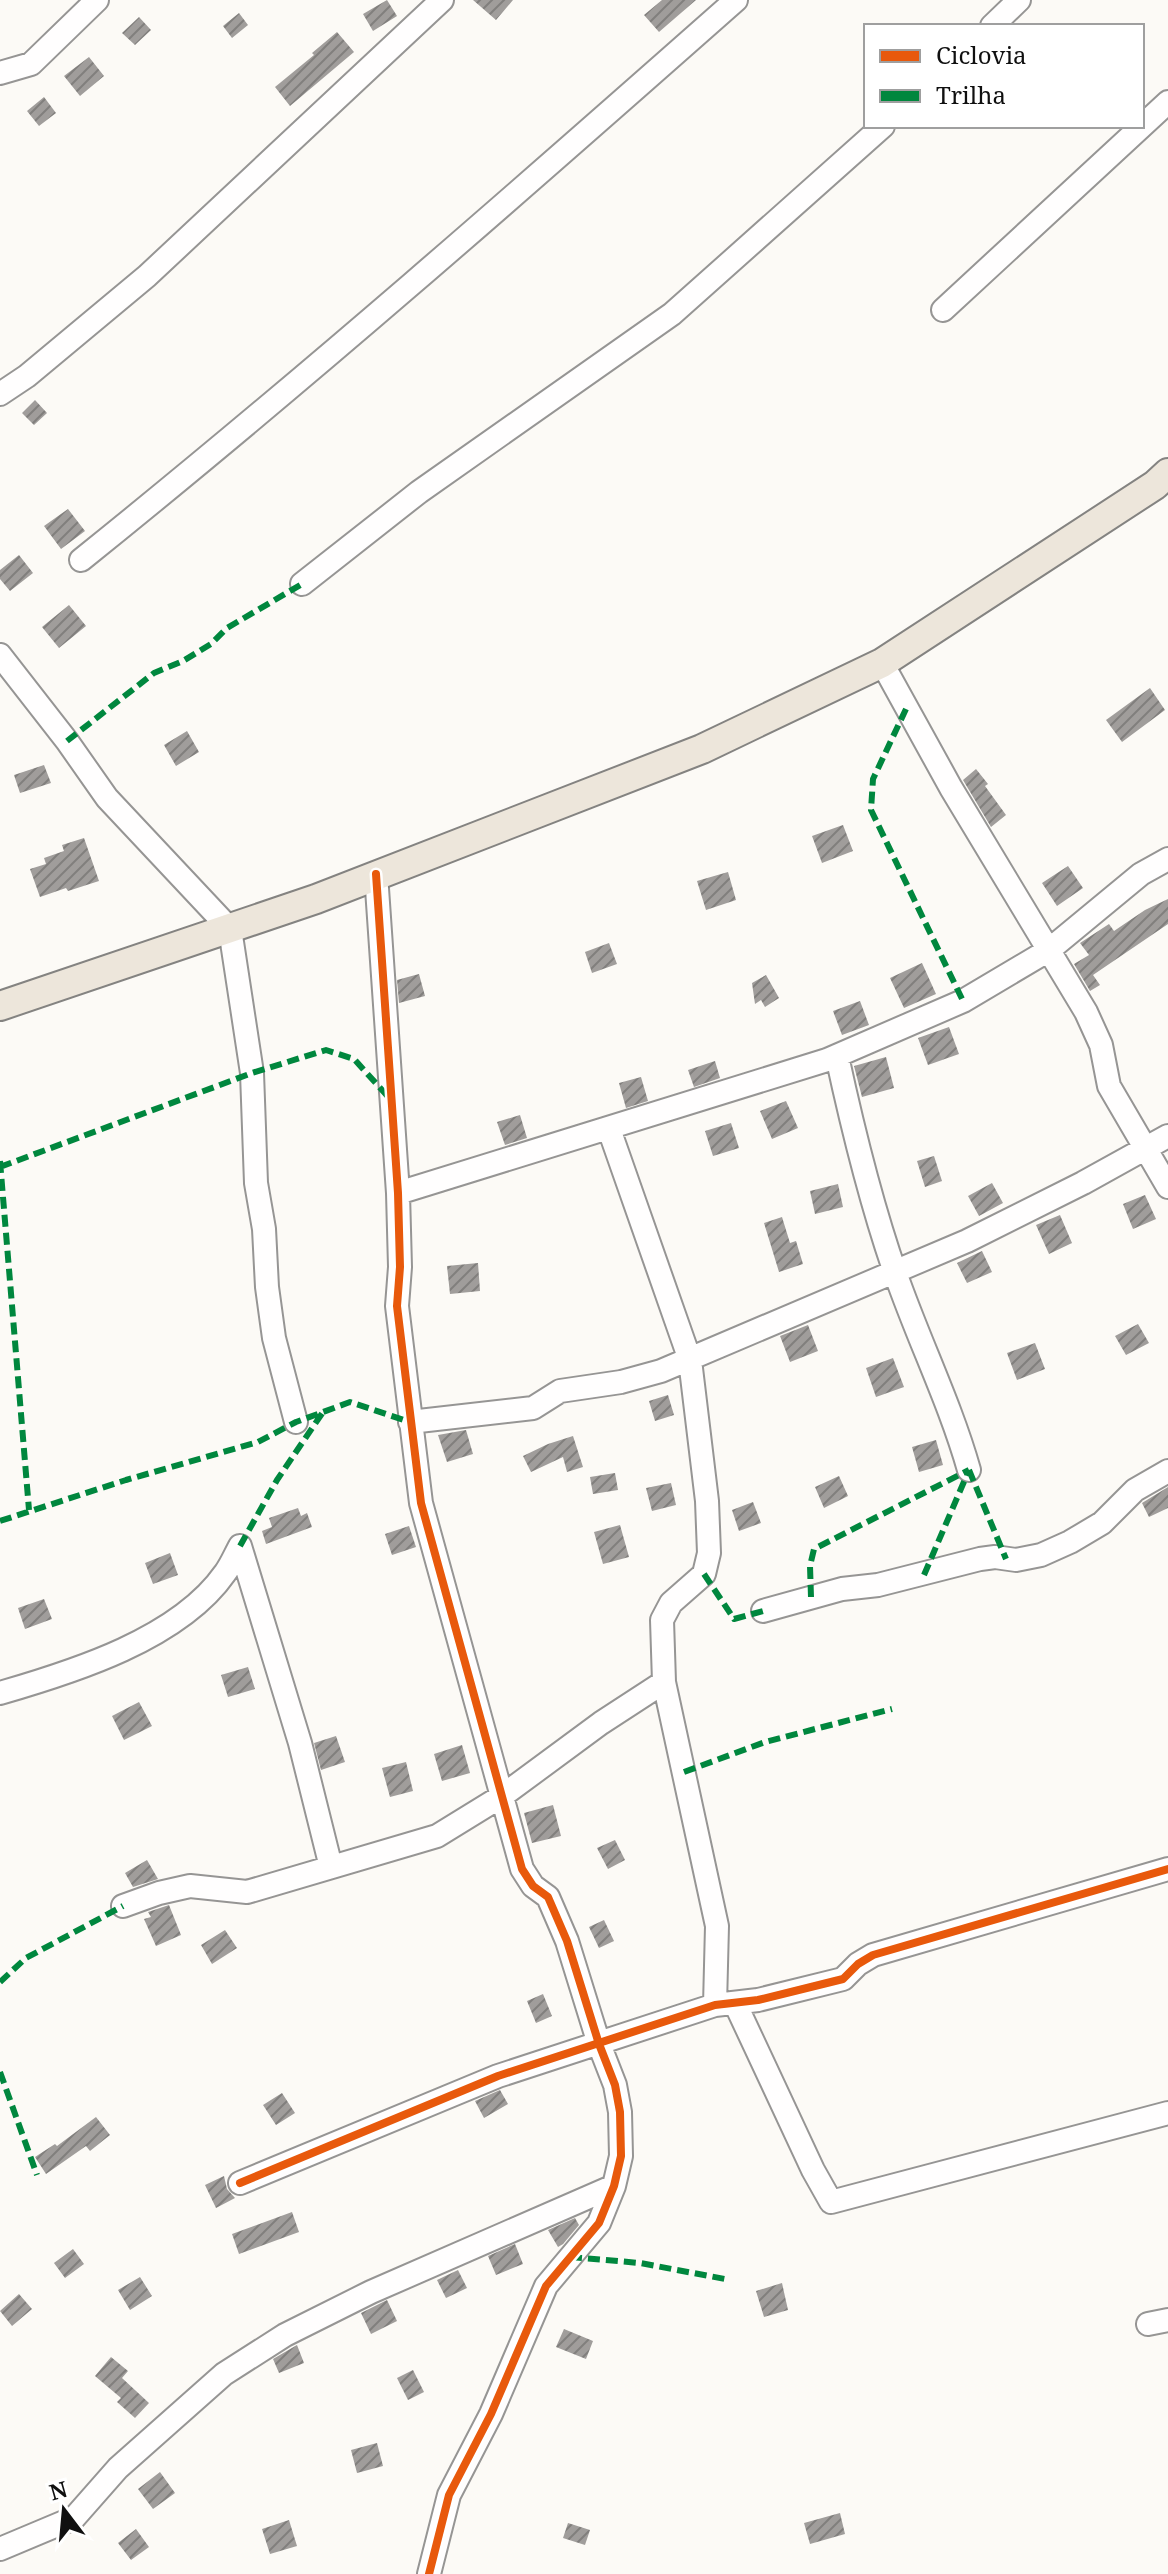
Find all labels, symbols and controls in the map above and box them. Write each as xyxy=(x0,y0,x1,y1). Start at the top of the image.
legend xyxy=(864,24,1144,128)
text: Ciclovia xyxy=(936,38,1027,71)
text: Trilha xyxy=(936,78,1006,111)
north arrow xyxy=(24,2470,104,2550)
text: N xyxy=(46,2473,71,2507)

